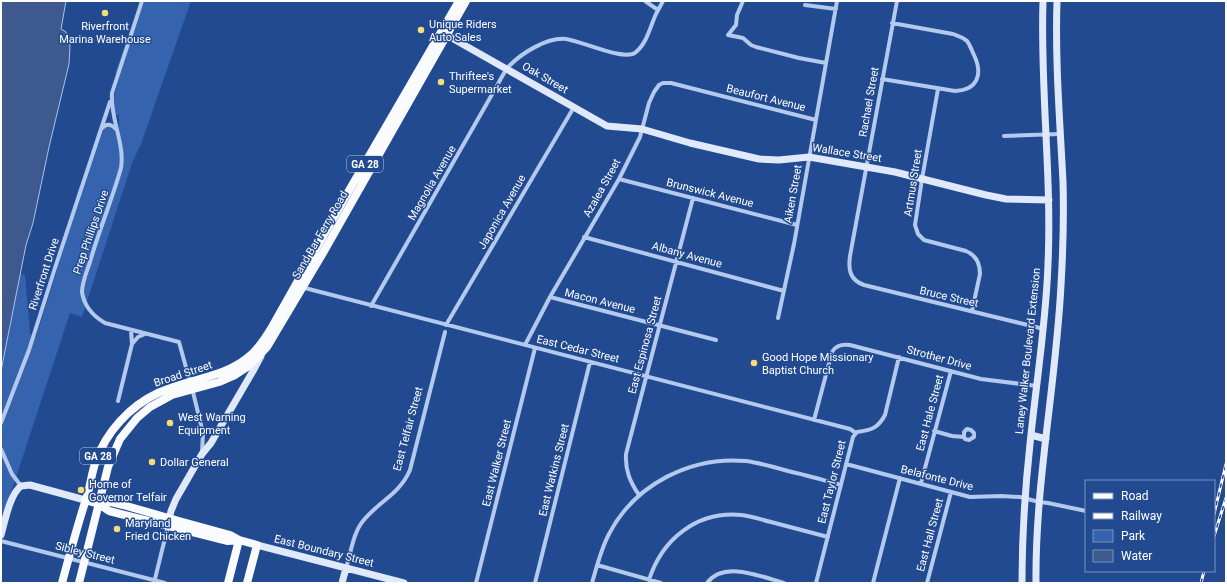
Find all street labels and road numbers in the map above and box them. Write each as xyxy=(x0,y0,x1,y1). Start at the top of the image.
street label: Oak Street xyxy=(520,60,571,97)
street label: Rachael Street xyxy=(856,66,882,138)
street label: Beaufort Avenue xyxy=(725,82,807,114)
street label: Wallace Street xyxy=(811,141,883,165)
street label: Magnolia Avenue xyxy=(405,143,459,223)
street label: Artmus Street xyxy=(901,148,925,218)
road number: GA 28 xyxy=(347,156,383,172)
street label: Azalea Street xyxy=(581,156,624,220)
street label: Aiken Street xyxy=(781,163,805,224)
street label: Japonica Avenue xyxy=(475,172,529,251)
street label: Brunswick Avenue xyxy=(665,176,755,210)
street label: Prep Phillips Drive xyxy=(70,188,112,276)
street label: Sand Bar Ferry Road xyxy=(290,189,350,281)
street label: Riverfront Drive xyxy=(26,236,62,312)
street label: Albany Avenue xyxy=(651,239,724,271)
street label: Laney Walker Boulevard Extension xyxy=(1013,267,1043,435)
street label: Bruce Street xyxy=(918,284,980,310)
street label: Macon Avenue xyxy=(563,286,637,316)
street label: East Espinosa Street xyxy=(626,294,664,395)
street label: East Cedar Street xyxy=(535,332,621,366)
street label: Strother Drive xyxy=(905,343,973,373)
street label: Broad Street xyxy=(152,358,214,390)
street label: East Hale Street xyxy=(914,373,947,453)
street label: East Telfair Street xyxy=(391,385,426,472)
street label: East Walker Street xyxy=(480,418,514,508)
street label: East Watkins Street xyxy=(536,422,572,518)
street label: East Taylor Street xyxy=(815,439,849,525)
road number: GA 28 xyxy=(80,448,116,464)
street label: Belafonte Drive xyxy=(899,463,975,493)
street label: East Hall Street xyxy=(914,497,946,573)
street label: East Boundary Street xyxy=(273,532,376,570)
street label: Sibley Street xyxy=(54,539,116,567)

